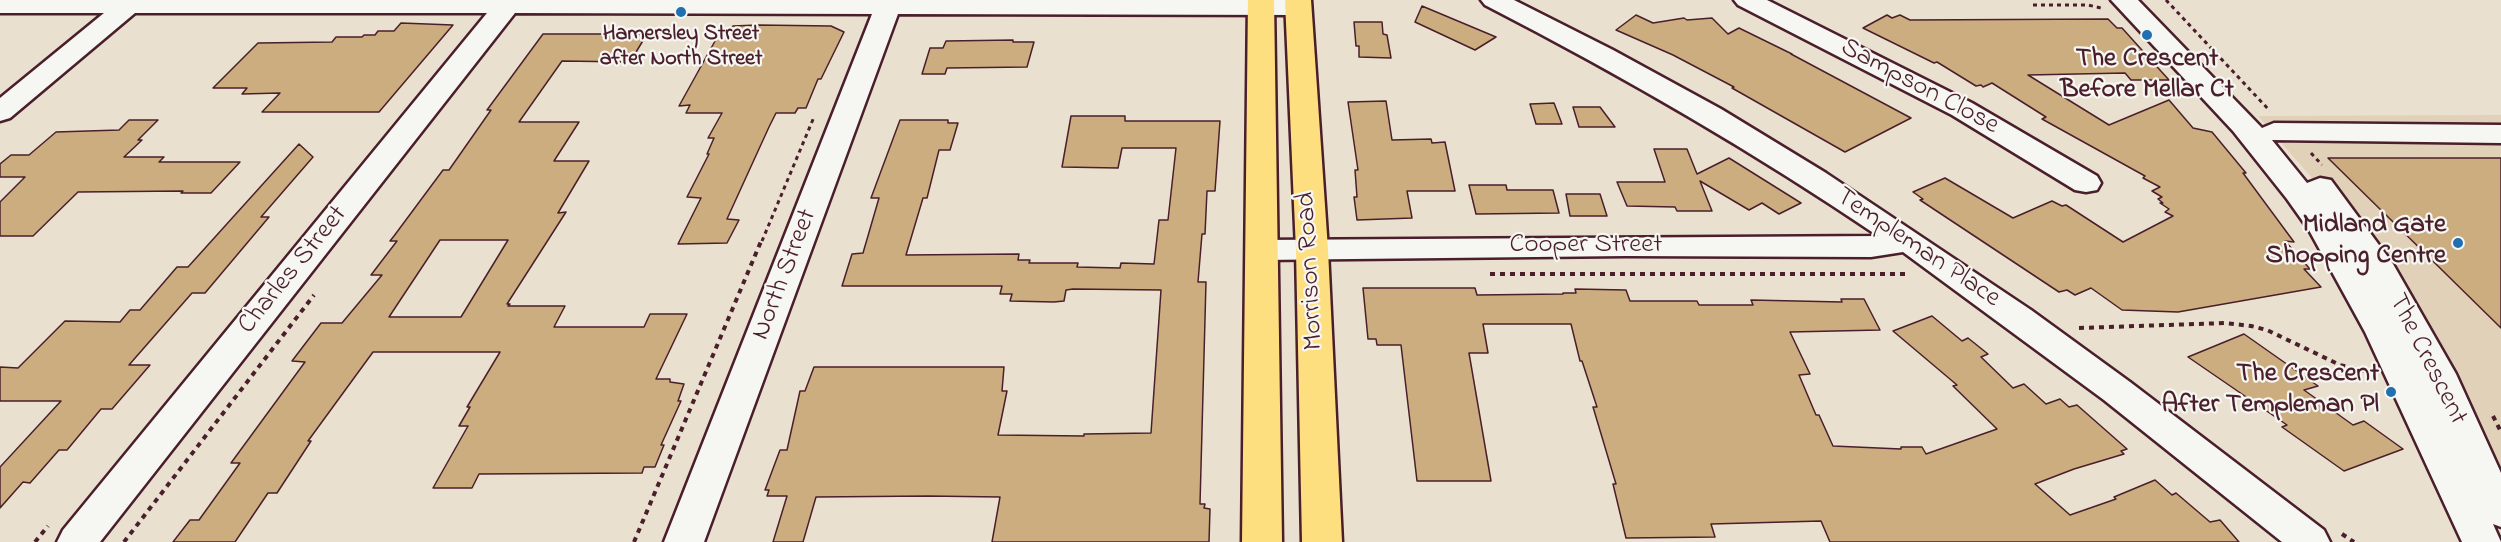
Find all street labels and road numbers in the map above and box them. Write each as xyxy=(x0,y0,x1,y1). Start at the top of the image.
street label: Sampson Close xyxy=(1834,33,2004,143)
street label: Templeman Place xyxy=(1828,182,2006,316)
street label: Morrison Road xyxy=(1292,191,1332,351)
street label: Charles Street xyxy=(232,200,356,342)
street label: North Street xyxy=(746,205,826,345)
street label: Cooper Street xyxy=(1510,231,1662,263)
street label: The Crescent xyxy=(2379,289,2473,431)

